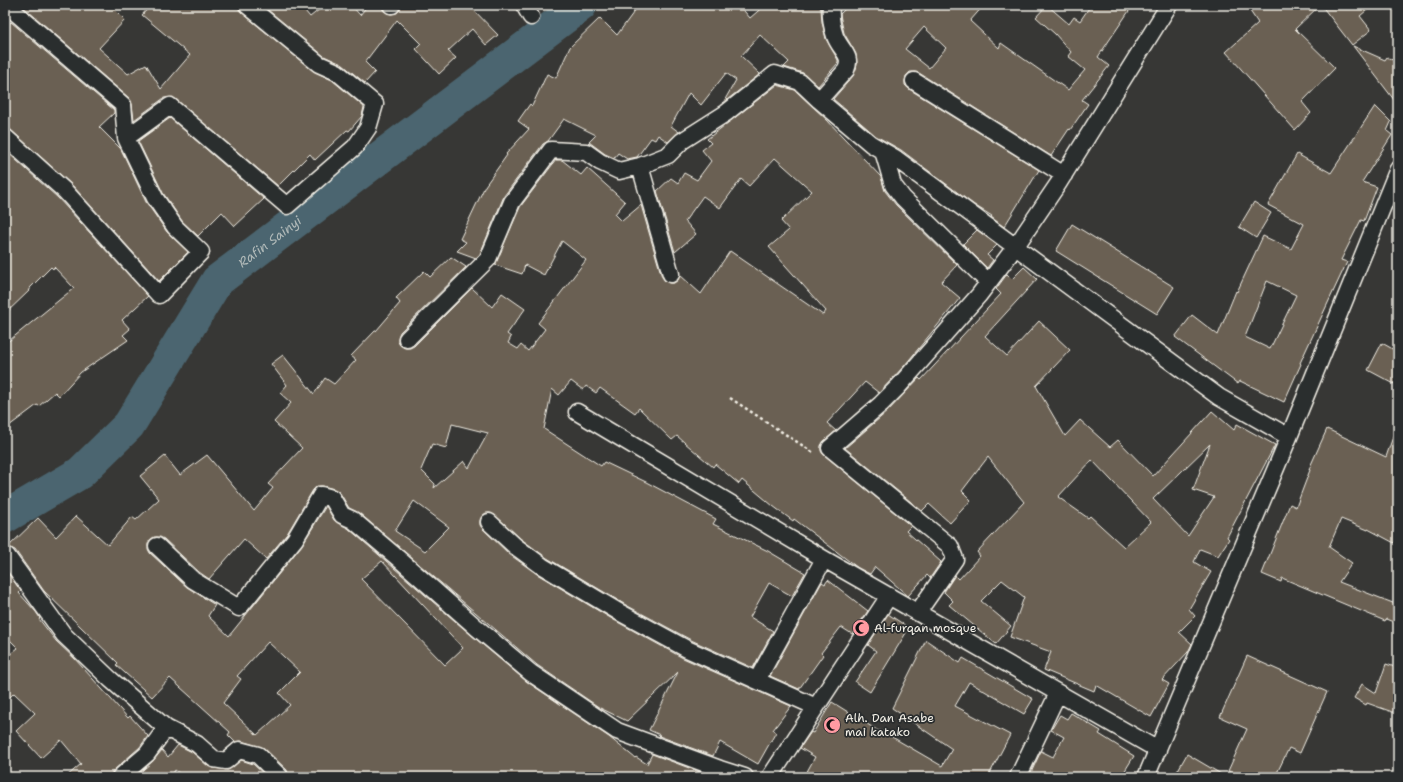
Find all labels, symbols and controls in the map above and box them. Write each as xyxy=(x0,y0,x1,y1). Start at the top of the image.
water label: Rafin Sainyi xyxy=(234,212,305,271)
mosque icon: Al-furqan mosque xyxy=(851,618,871,638)
place label: Al-furqan mosque xyxy=(874,620,977,636)
place label: Alh. Dan Asabe mai katako xyxy=(845,710,934,740)
mosque icon: Alh. Dan Asabe mai katako xyxy=(822,715,842,735)

